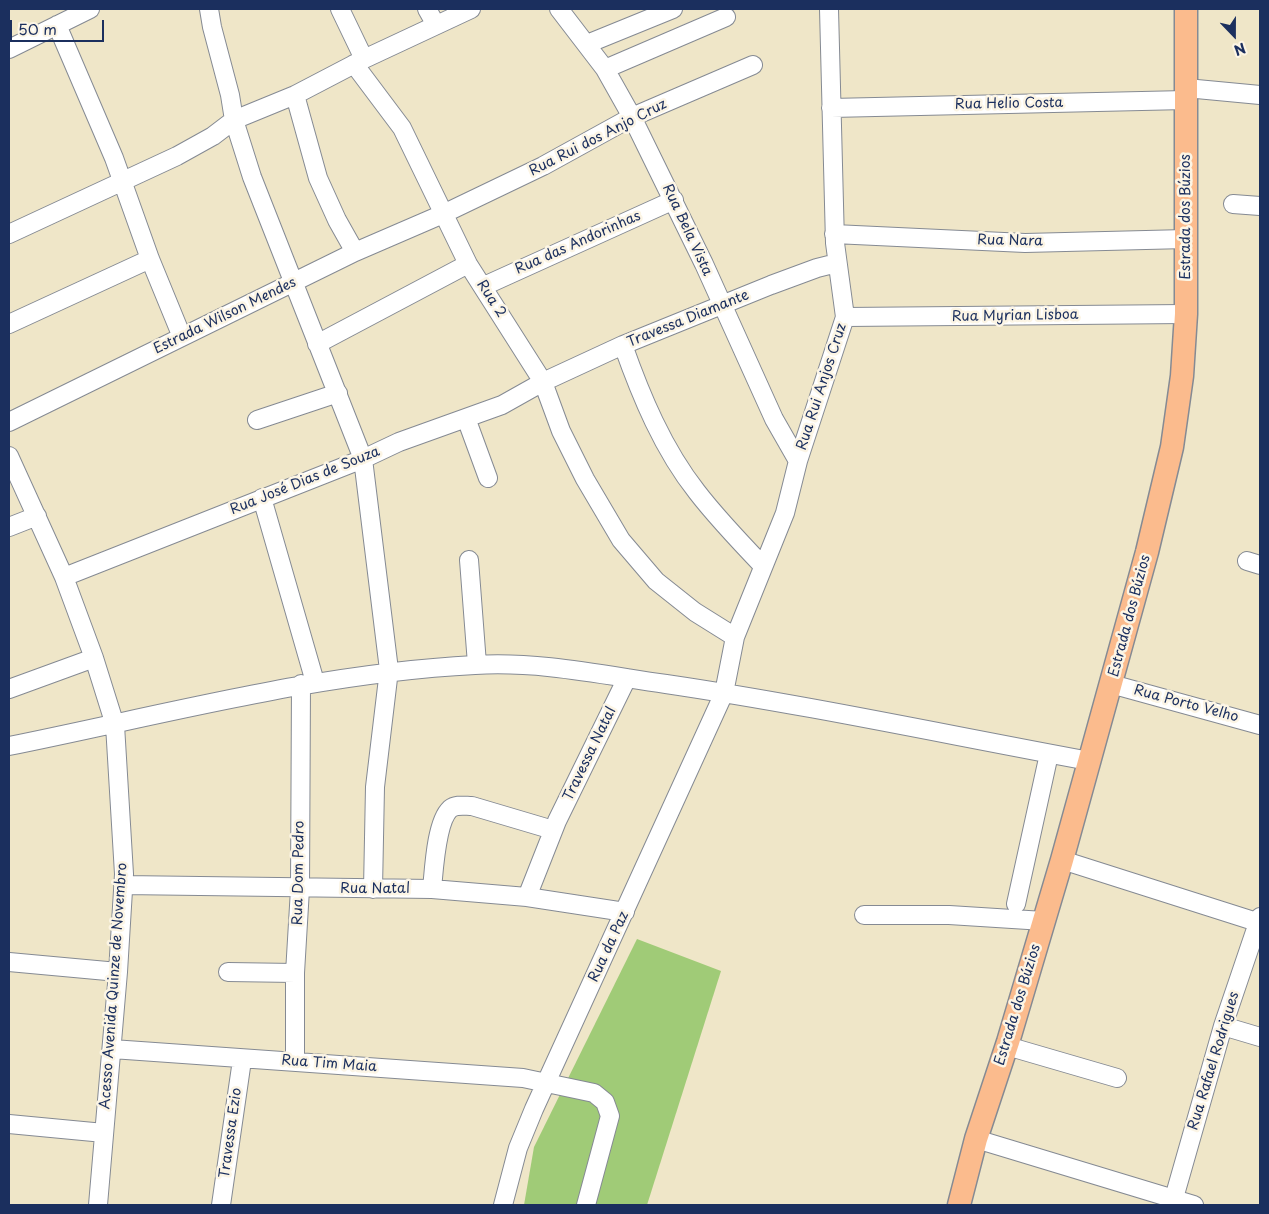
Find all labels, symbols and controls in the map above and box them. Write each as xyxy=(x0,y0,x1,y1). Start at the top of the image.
scale bar xyxy=(12,10,106,42)
north arrow xyxy=(1209,10,1259,60)
text: 50 m xyxy=(18,17,57,40)
text: N xyxy=(1231,38,1249,61)
street label: Rua Helio Costa xyxy=(955,95,1063,113)
street label: Rua Rui dos Anjo Cruz xyxy=(526,96,670,180)
street label: Estrada dos Búzios xyxy=(1178,154,1194,280)
street label: Rua Bela Vista xyxy=(658,181,716,279)
street label: Rua das Andorinhas xyxy=(513,208,643,278)
street label: Rua Nara xyxy=(977,232,1043,250)
street label: Estrada Wilson Mendes xyxy=(151,274,299,358)
street label: Rua 2 xyxy=(473,277,509,321)
street label: Travessa Diamante xyxy=(625,287,751,351)
street label: Rua Myrian Lisboa xyxy=(951,306,1079,326)
street label: Rua Rui Anjos Cruz xyxy=(794,321,850,453)
street label: Rua José Dias de Souza xyxy=(228,443,382,519)
street label: Estrada dos Búzios xyxy=(1106,553,1154,679)
street label: Rua Porto Velho xyxy=(1132,682,1240,726)
street label: Travessa Natal xyxy=(560,704,620,804)
street label: Rua Dom Pedro xyxy=(290,820,308,926)
street label: Acesso Avenida Quinze de Novembro xyxy=(97,862,131,1110)
street label: Rua Natal xyxy=(340,881,410,897)
street label: Rua da Paz xyxy=(585,909,633,985)
street label: Estrada dos Búzios xyxy=(992,942,1044,1068)
street label: Rua Rafael Rodrigues xyxy=(1185,990,1243,1132)
street label: Rua Tim Maia xyxy=(281,1052,377,1076)
street label: Travessa Ezio xyxy=(216,1087,246,1179)

